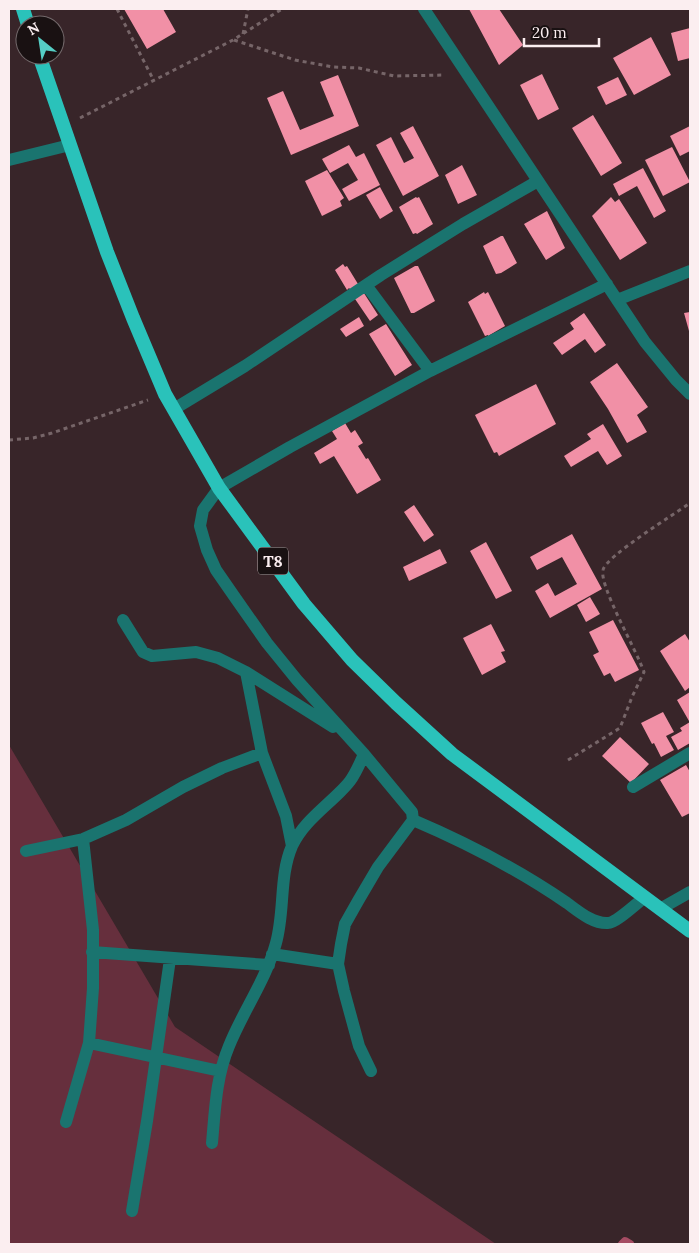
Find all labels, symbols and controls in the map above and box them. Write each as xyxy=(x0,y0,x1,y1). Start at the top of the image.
north arrow xyxy=(15,15,65,65)
scale bar xyxy=(524,15,599,47)
text: N xyxy=(24,18,43,39)
text: 20 m xyxy=(532,23,567,42)
road number: T8 xyxy=(258,548,288,574)

